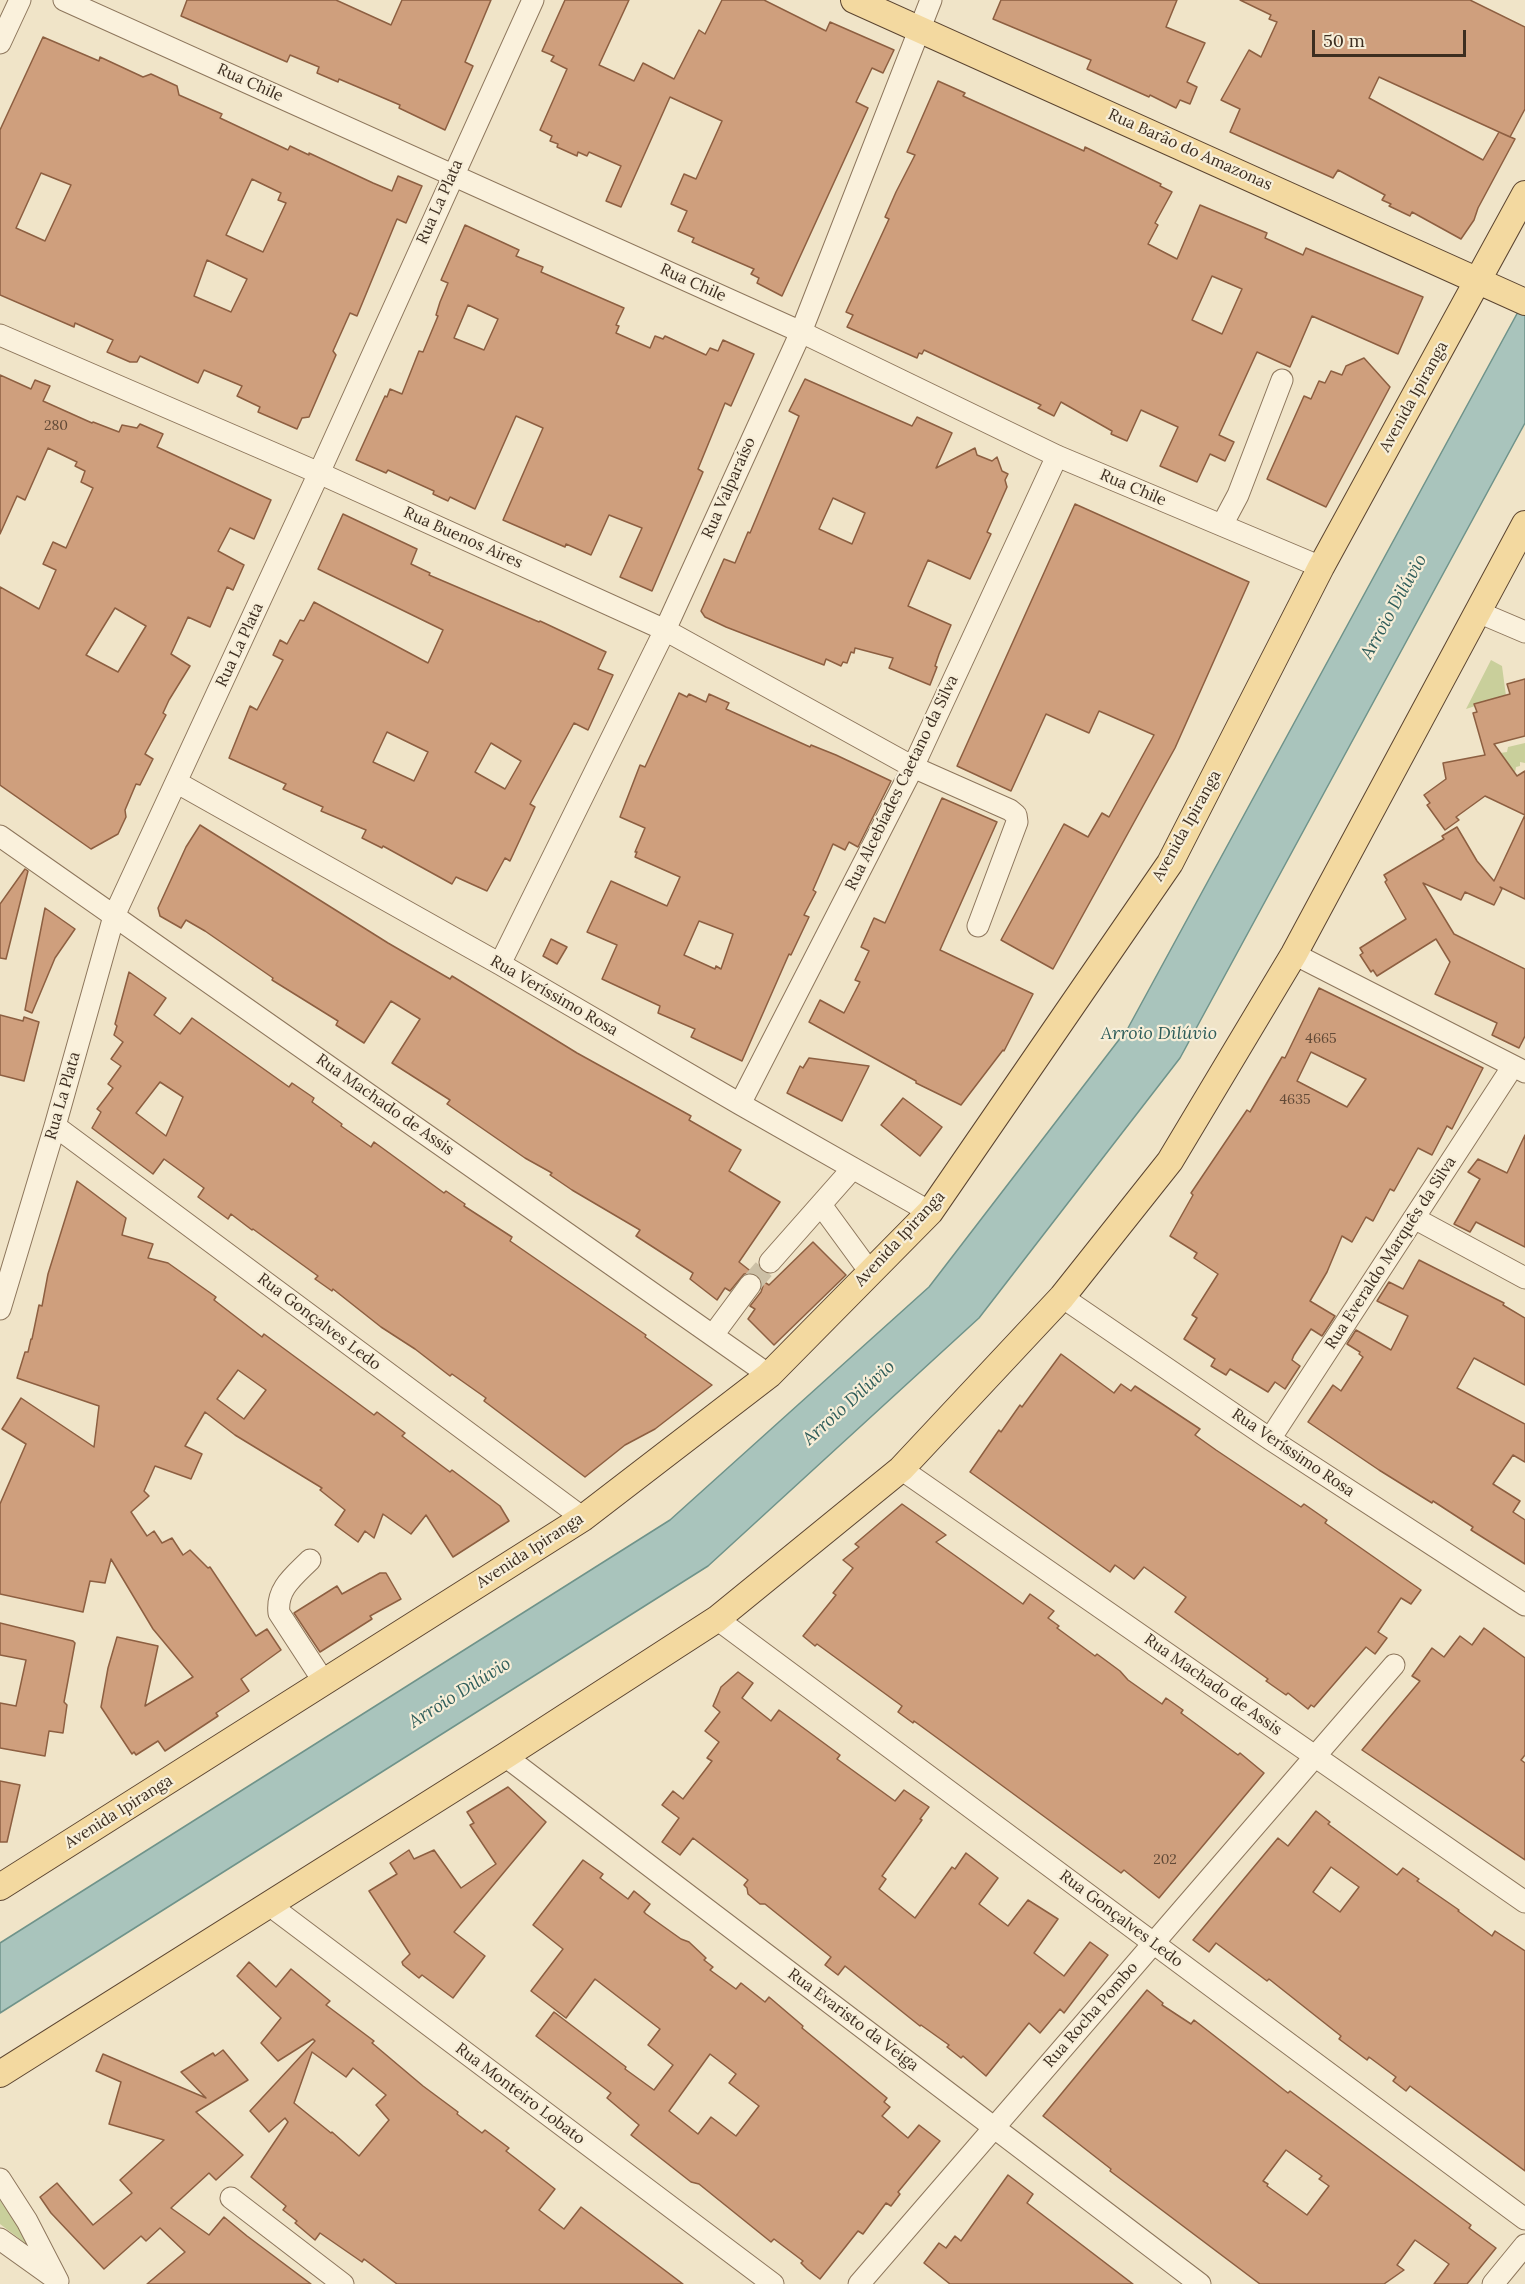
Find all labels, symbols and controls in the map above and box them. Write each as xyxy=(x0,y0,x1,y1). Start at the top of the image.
scale bar xyxy=(1315,18,1470,56)
text: 50 m xyxy=(1323,29,1365,52)
street label: Rua Chile xyxy=(214,60,286,106)
street label: Rua Barão do Amazonas xyxy=(1105,105,1275,195)
street label: Rua La Plata xyxy=(413,157,467,247)
street label: Rua Chile xyxy=(657,260,729,306)
street label: Avenida Ipiranga xyxy=(1376,338,1452,456)
house number: 280 xyxy=(44,418,68,434)
street label: Rua Valparaíso xyxy=(698,434,760,542)
street label: Rua Chile xyxy=(1097,465,1169,511)
street label: Rua Buenos Aires xyxy=(401,503,525,573)
water label: Arroio Dilúvio xyxy=(1356,551,1432,663)
street label: Rua La Plata xyxy=(212,600,268,690)
street label: Rua Alcebíades Caetano da Silva xyxy=(841,672,963,894)
street label: Avenida Ipiranga xyxy=(1149,767,1225,885)
street label: Rua Veríssimo Rosa xyxy=(487,952,621,1040)
water label: Arroio Dilúvio xyxy=(1101,1023,1217,1045)
house number: 4665 xyxy=(1305,1031,1337,1047)
street label: Rua La Plata xyxy=(41,1050,85,1142)
street label: Rua Machado de Assis xyxy=(312,1050,458,1160)
house number: 4635 xyxy=(1279,1092,1311,1108)
street label: Rua Everaldo Marquês da Silva xyxy=(1321,1153,1461,1353)
street label: Avenida Ipiranga xyxy=(851,1187,949,1291)
street label: Rua Gonçalves Ledo xyxy=(254,1269,384,1375)
water label: Arroio Dilúvio xyxy=(799,1356,899,1450)
street label: Rua Veríssimo Rosa xyxy=(1228,1405,1358,1501)
street label: Avenida Ipiranga xyxy=(473,1509,587,1593)
street label: Rua Machado de Assis xyxy=(1140,1630,1286,1740)
water label: Arroio Dilúvio xyxy=(405,1653,515,1733)
street label: Avenida Ipiranga xyxy=(61,1771,177,1853)
house number: 202 xyxy=(1153,1852,1177,1868)
street label: Rua Gonçalves Ledo xyxy=(1056,1866,1186,1972)
street label: Rua Rocha Pombo xyxy=(1040,1958,1142,2072)
street label: Rua Evaristo da Veiga xyxy=(784,1965,922,2075)
street label: Rua Monteiro Lobato xyxy=(452,2039,588,2149)

